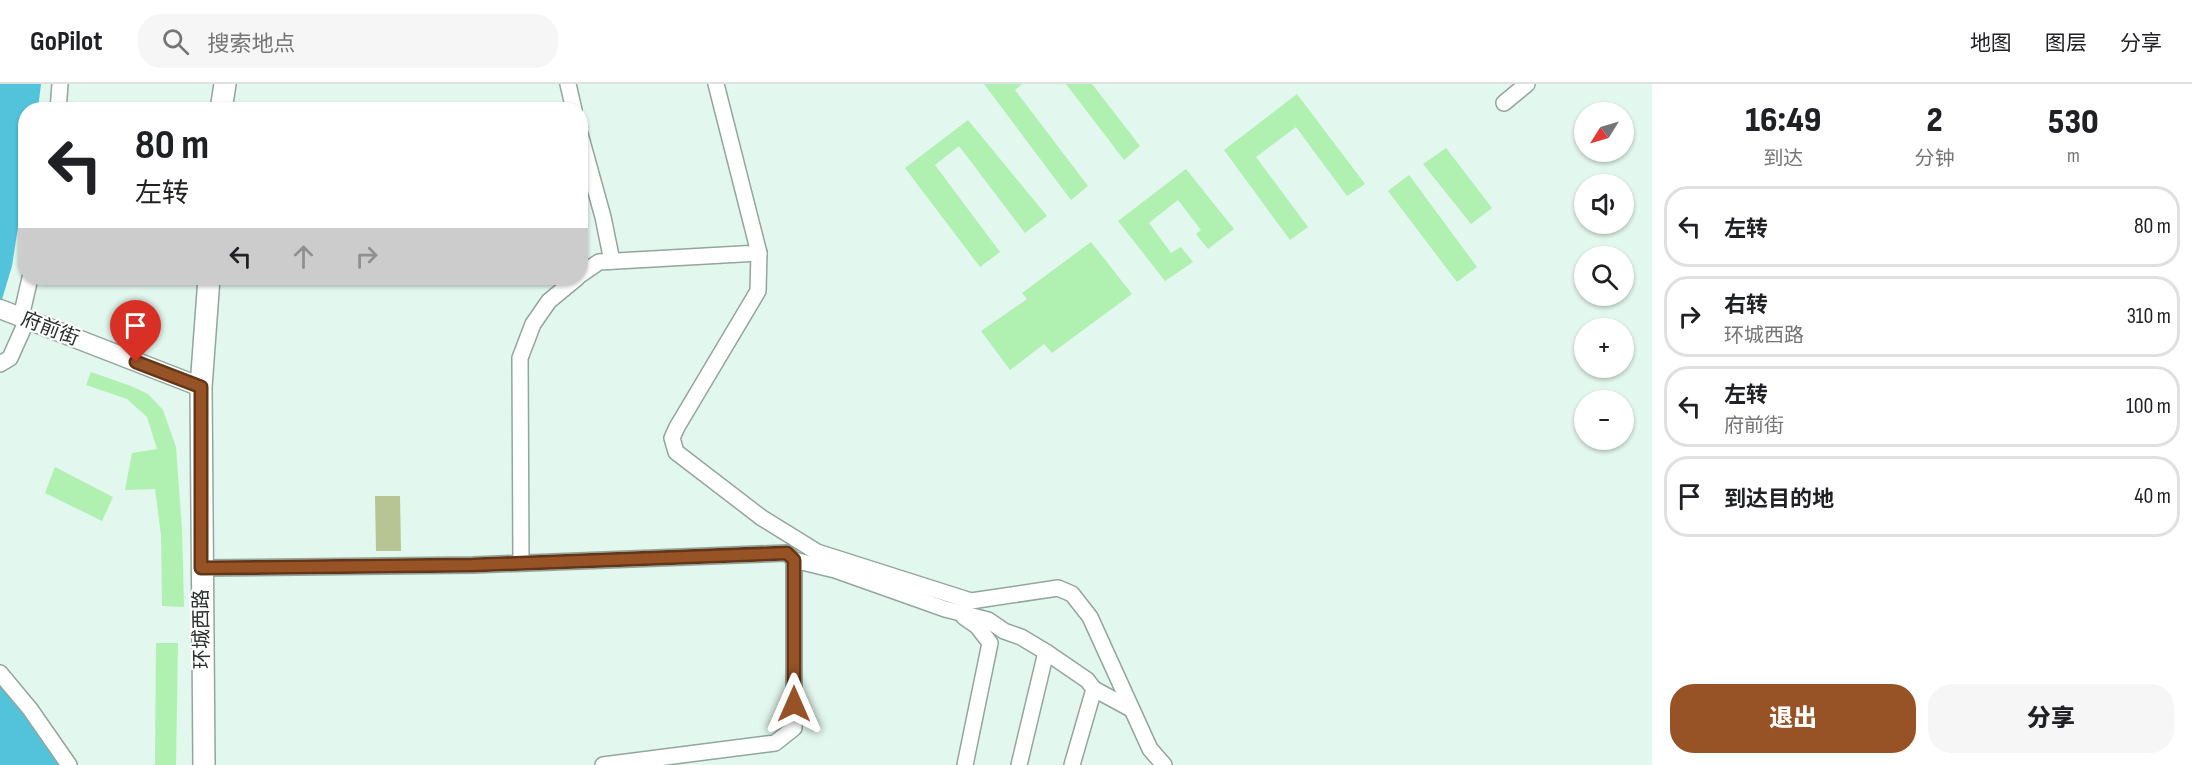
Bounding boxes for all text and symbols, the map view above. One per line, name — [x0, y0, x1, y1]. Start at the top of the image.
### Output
search box — [138, 14, 558, 68]
text: GoPilot — [30, 25, 102, 58]
icon: search — [159, 25, 192, 58]
text: 搜索地点 — [207, 31, 295, 58]
text: 地图 — [1970, 31, 2012, 56]
text: 图层 — [2045, 31, 2087, 56]
text: 分享 — [2120, 31, 2162, 56]
text: 16:49 — [1745, 99, 1821, 142]
text: 2 — [1927, 99, 1943, 142]
text: 530 — [2048, 101, 2099, 144]
north arrow — [1574, 102, 1634, 162]
map controls — [1574, 102, 1634, 450]
text: 80 m — [135, 120, 209, 171]
icon: left — [36, 126, 114, 204]
text: m — [2067, 144, 2080, 168]
text: 到达 — [1763, 147, 1803, 171]
text: 分钟 — [1915, 147, 1955, 171]
button: sound — [1574, 174, 1634, 234]
text: 左转 — [135, 178, 189, 210]
icon: left — [1673, 210, 1706, 243]
text: 80 m — [2134, 213, 2171, 240]
text: 左转 — [1724, 216, 1768, 243]
icon: left — [224, 240, 257, 273]
icon: ahead — [287, 240, 320, 273]
icon: right — [350, 240, 383, 273]
button: search — [1574, 246, 1634, 306]
text: 右转 — [1724, 292, 1768, 319]
pin — [110, 300, 161, 362]
icon: right — [1673, 300, 1706, 333]
text: 310 m — [2127, 303, 2171, 330]
street label: 府前街 — [18, 307, 82, 351]
icon: arrive — [119, 309, 152, 342]
button: + — [1574, 318, 1634, 378]
text: 环城西路 — [1724, 324, 1804, 348]
text: 左转 — [1724, 382, 1768, 409]
button: − — [1574, 390, 1634, 450]
icon: left — [1673, 390, 1706, 423]
text: 100 m — [2126, 393, 2171, 420]
text: 府前街 — [1724, 414, 1784, 438]
icon: arrive — [1673, 480, 1706, 513]
text: 40 m — [2134, 483, 2171, 510]
text: 到达目的地 — [1724, 486, 1834, 513]
street label: 环城西路 — [189, 589, 215, 669]
position arrow — [762, 672, 826, 736]
button: 退出 — [1670, 684, 1916, 753]
button: 分享 — [1928, 684, 2174, 753]

